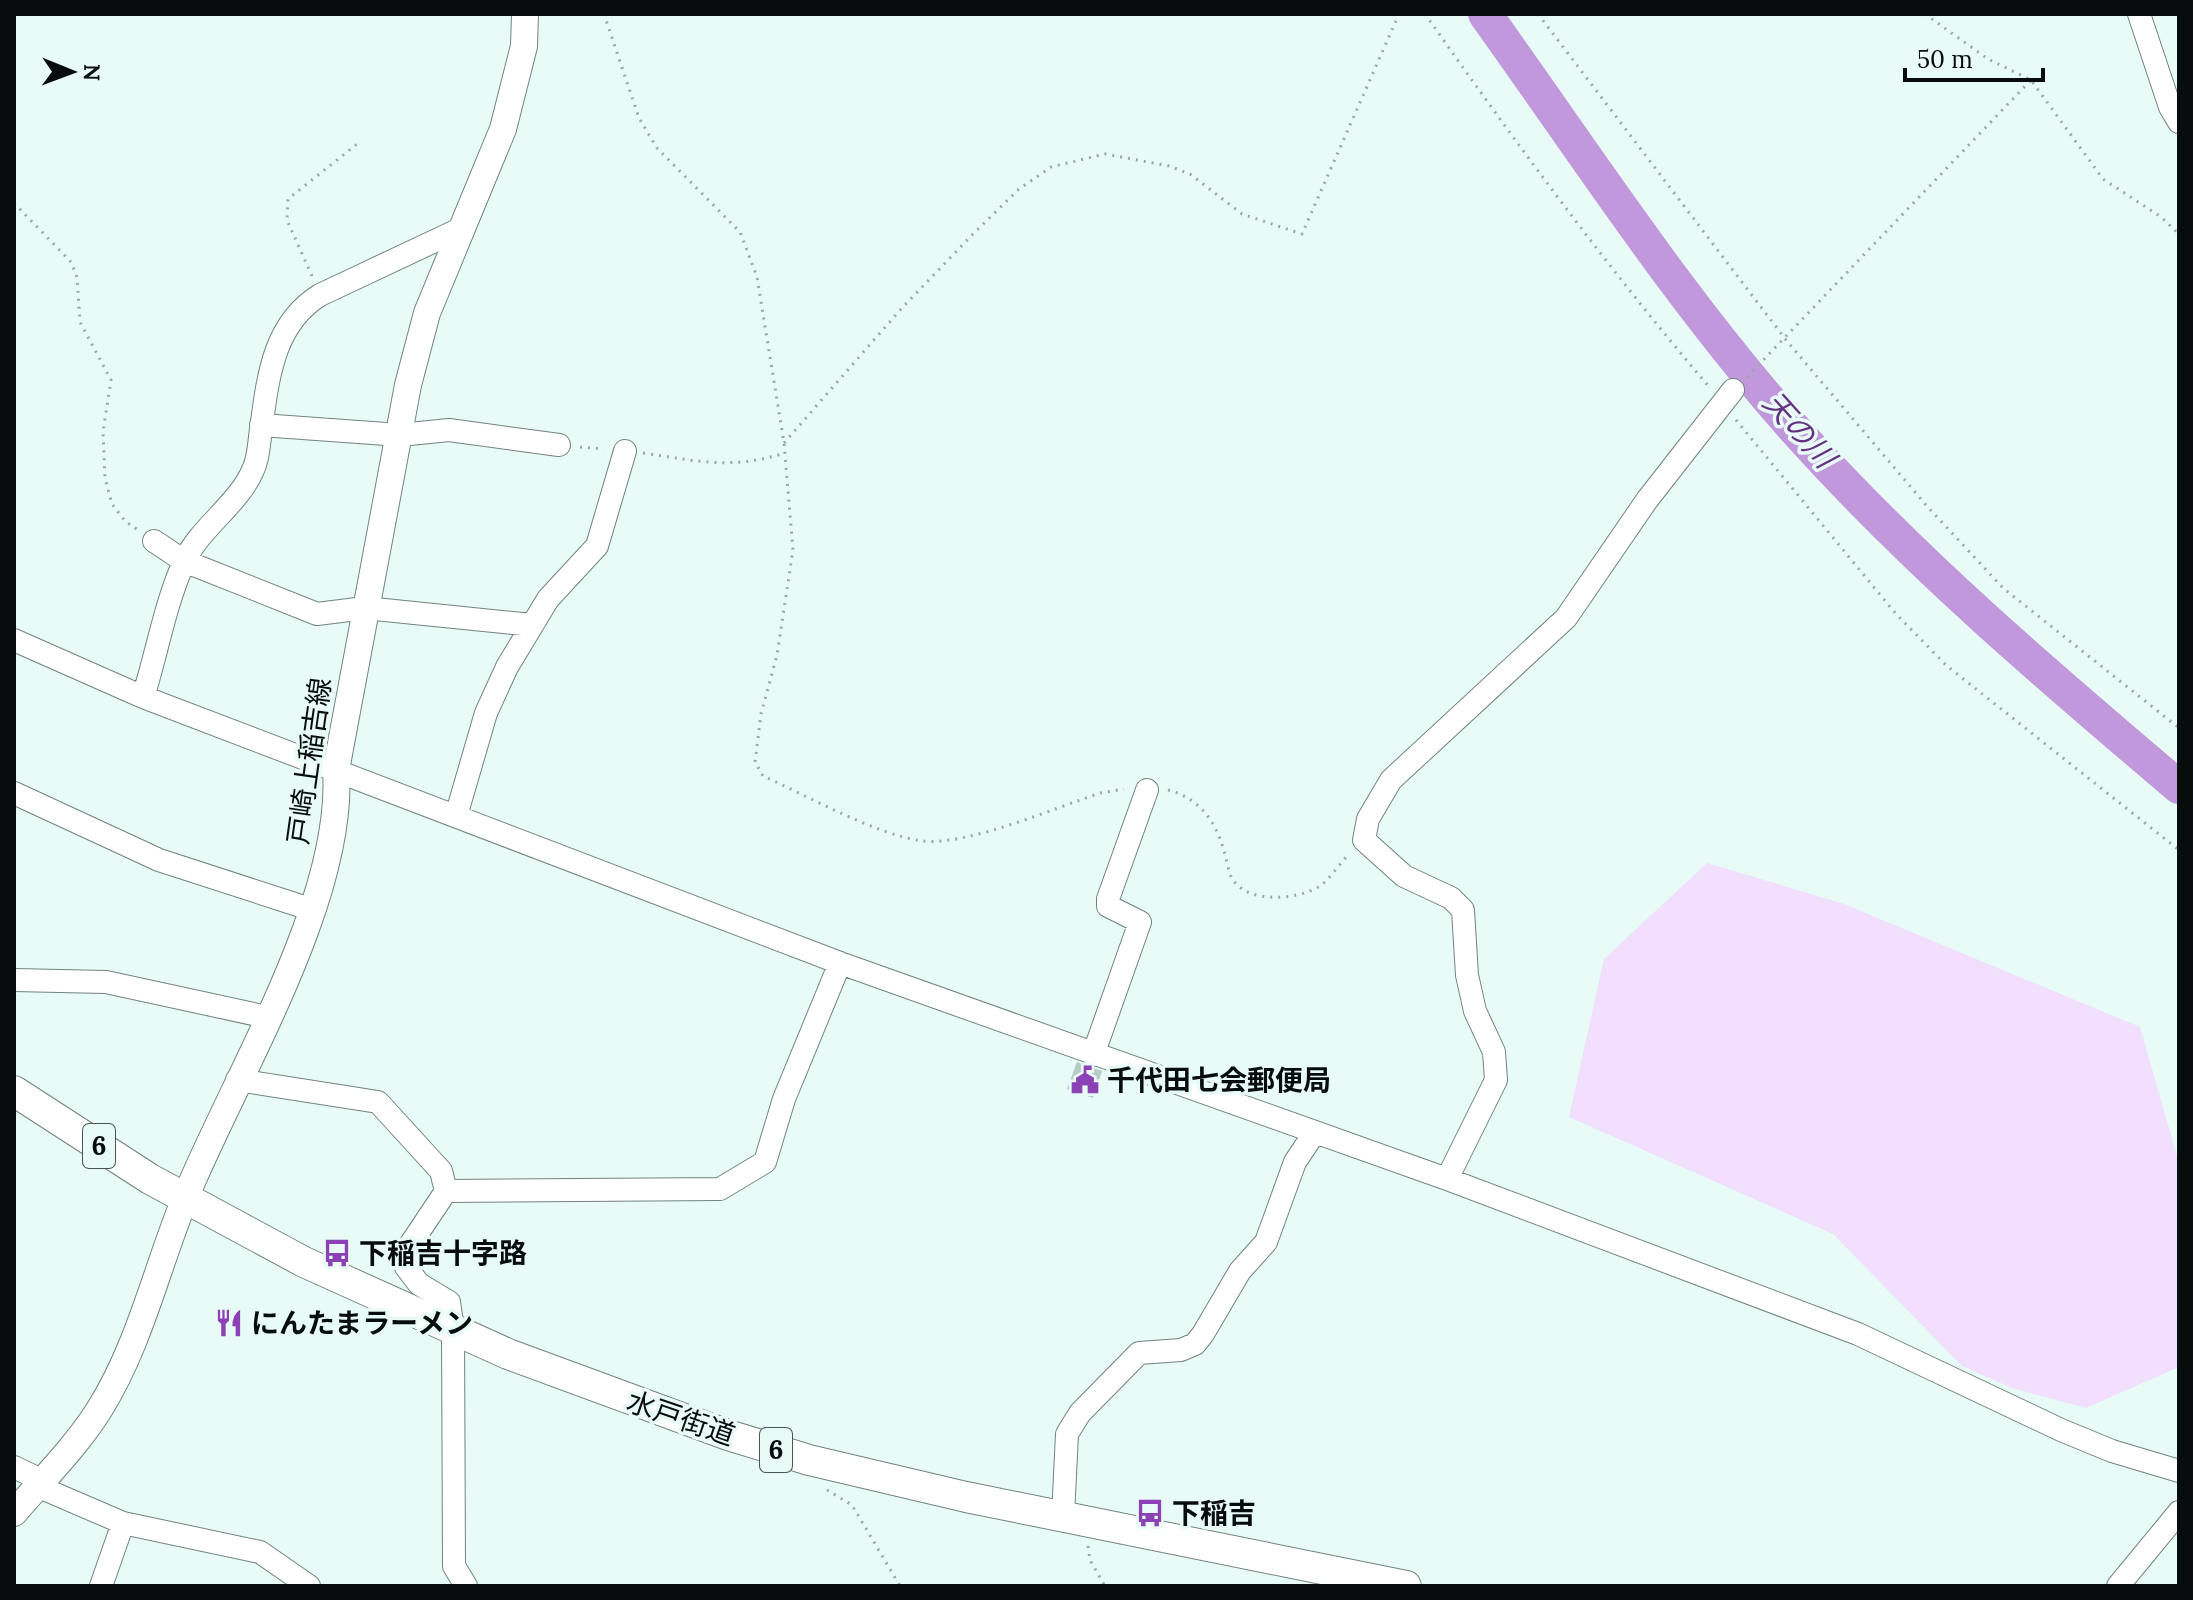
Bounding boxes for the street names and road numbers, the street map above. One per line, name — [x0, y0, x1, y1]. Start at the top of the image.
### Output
street label: 戸崎上稲吉線 — [279, 675, 339, 847]
road number: 6 — [83, 1124, 115, 1168]
street label: 水戸街道 — [622, 1383, 740, 1453]
road number: 6 — [760, 1428, 792, 1472]

